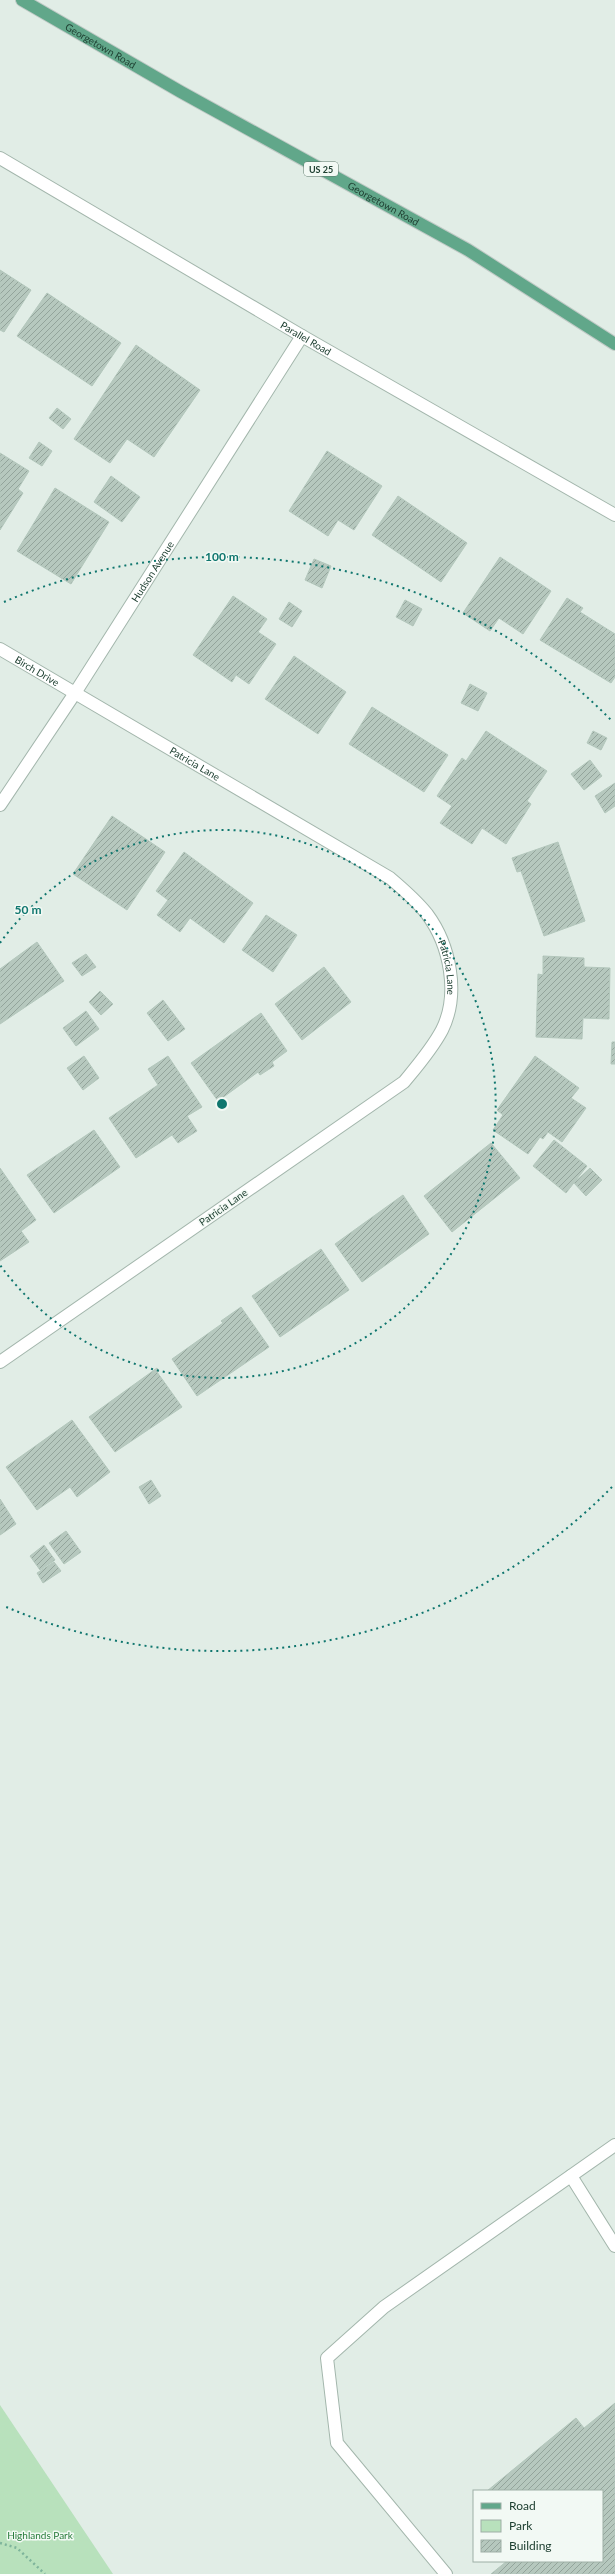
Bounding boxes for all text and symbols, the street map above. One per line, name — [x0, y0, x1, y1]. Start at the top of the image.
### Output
street label: Georgetown Road — [63, 20, 138, 71]
road number: US 25 — [304, 162, 338, 176]
street label: Georgetown Road — [346, 179, 421, 228]
street label: Parallel Road — [278, 319, 333, 357]
street label: Hudson Avenue — [129, 539, 176, 604]
text: 100 m — [205, 549, 239, 564]
street label: Birch Drive — [13, 653, 61, 688]
street label: Patricia Lane — [168, 744, 222, 783]
text: 50 m — [15, 902, 41, 917]
street label: Patricia Lane — [436, 938, 457, 995]
centre of rings — [215, 1097, 229, 1111]
street label: Patricia Lane — [197, 1186, 249, 1228]
legend — [473, 2490, 603, 2562]
text: Road — [509, 2498, 536, 2513]
text: Park — [509, 2518, 533, 2533]
park label: Highlands Park — [7, 2529, 74, 2541]
text: Building — [509, 2538, 552, 2553]

